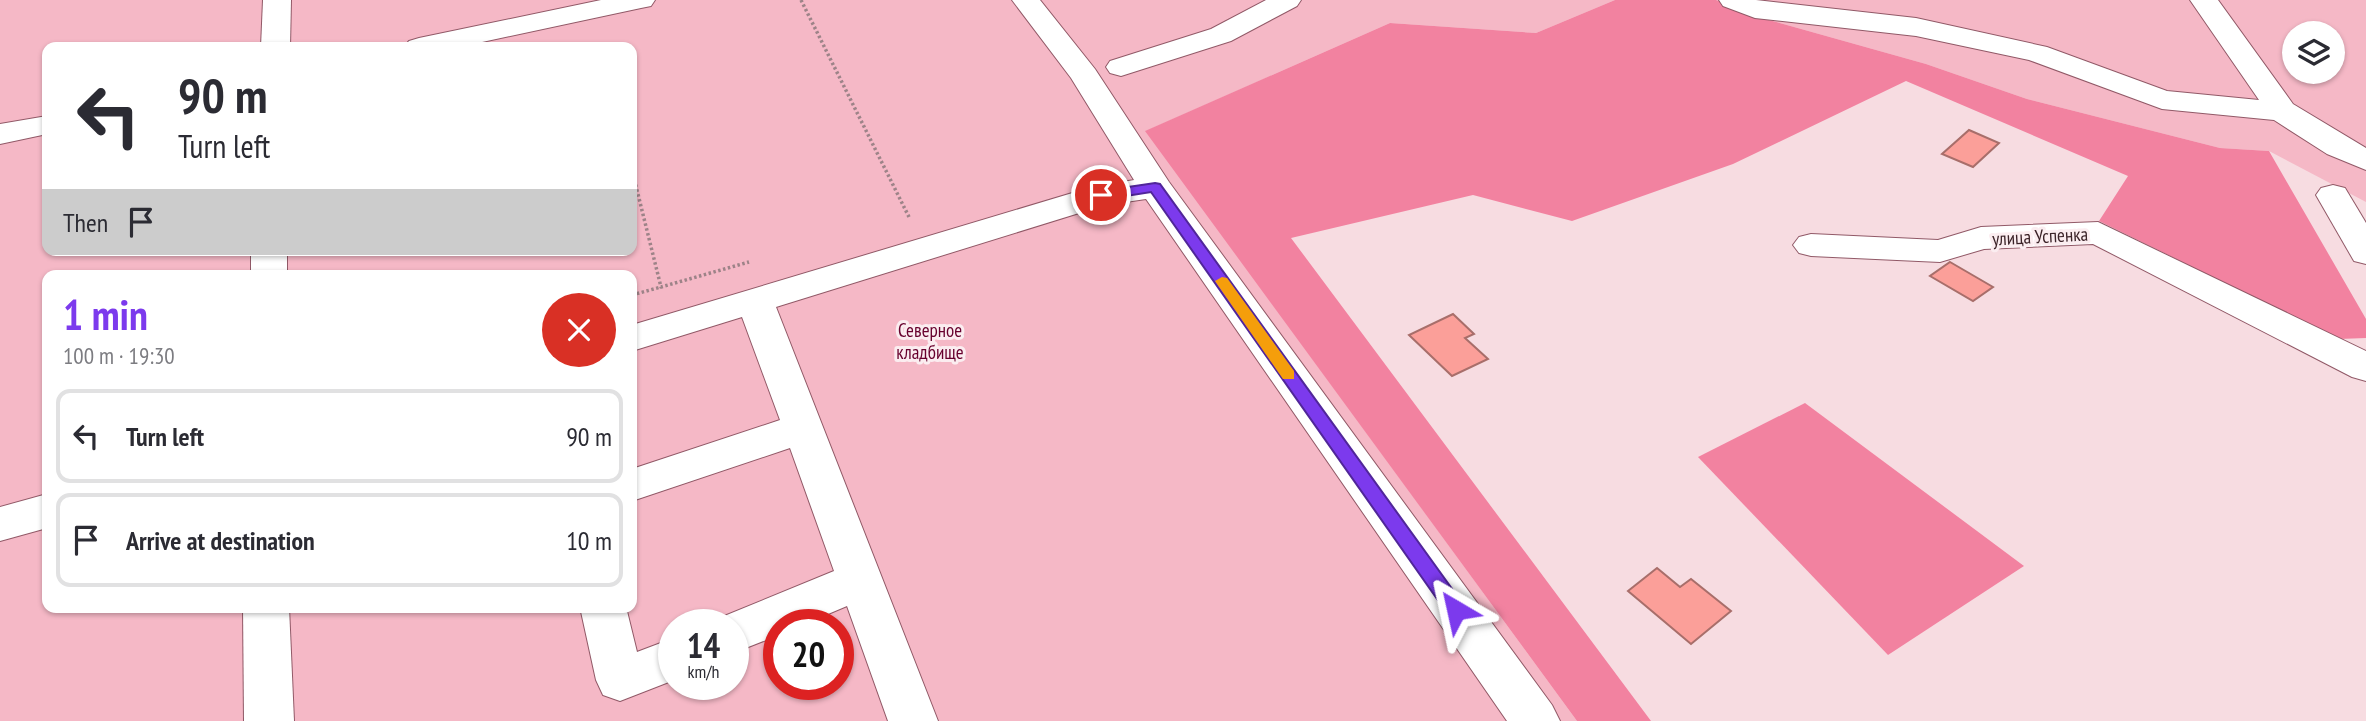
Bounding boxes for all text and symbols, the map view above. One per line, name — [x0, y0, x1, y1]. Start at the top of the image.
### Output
map controls — [2282, 21, 2345, 84]
button: layers — [2282, 21, 2345, 84]
text: 90 m — [178, 63, 267, 127]
icon: left — [63, 70, 154, 161]
text: Turn left — [178, 125, 270, 167]
pin — [1071, 165, 1131, 225]
icon: arrive — [1082, 176, 1120, 214]
icon: arrive — [122, 203, 160, 241]
text: Then — [63, 206, 108, 239]
street label: улица Успенка — [1991, 222, 2089, 250]
text: 1 min — [63, 287, 148, 342]
button: close — [542, 293, 616, 367]
park label: Северное кладбище — [896, 318, 964, 364]
text: 100 m · 19:30 — [63, 341, 175, 370]
icon: left — [67, 417, 105, 455]
text: Turn left — [126, 420, 204, 453]
text: 90 m — [566, 420, 612, 453]
icon: arrive — [67, 521, 105, 559]
text: Arrive at destination — [126, 524, 315, 557]
text: 10 m — [566, 524, 612, 557]
position arrow — [1419, 573, 1493, 647]
speed limit sign: 20 — [763, 609, 854, 700]
text: 14 — [687, 622, 720, 668]
text: km/h — [688, 660, 719, 683]

